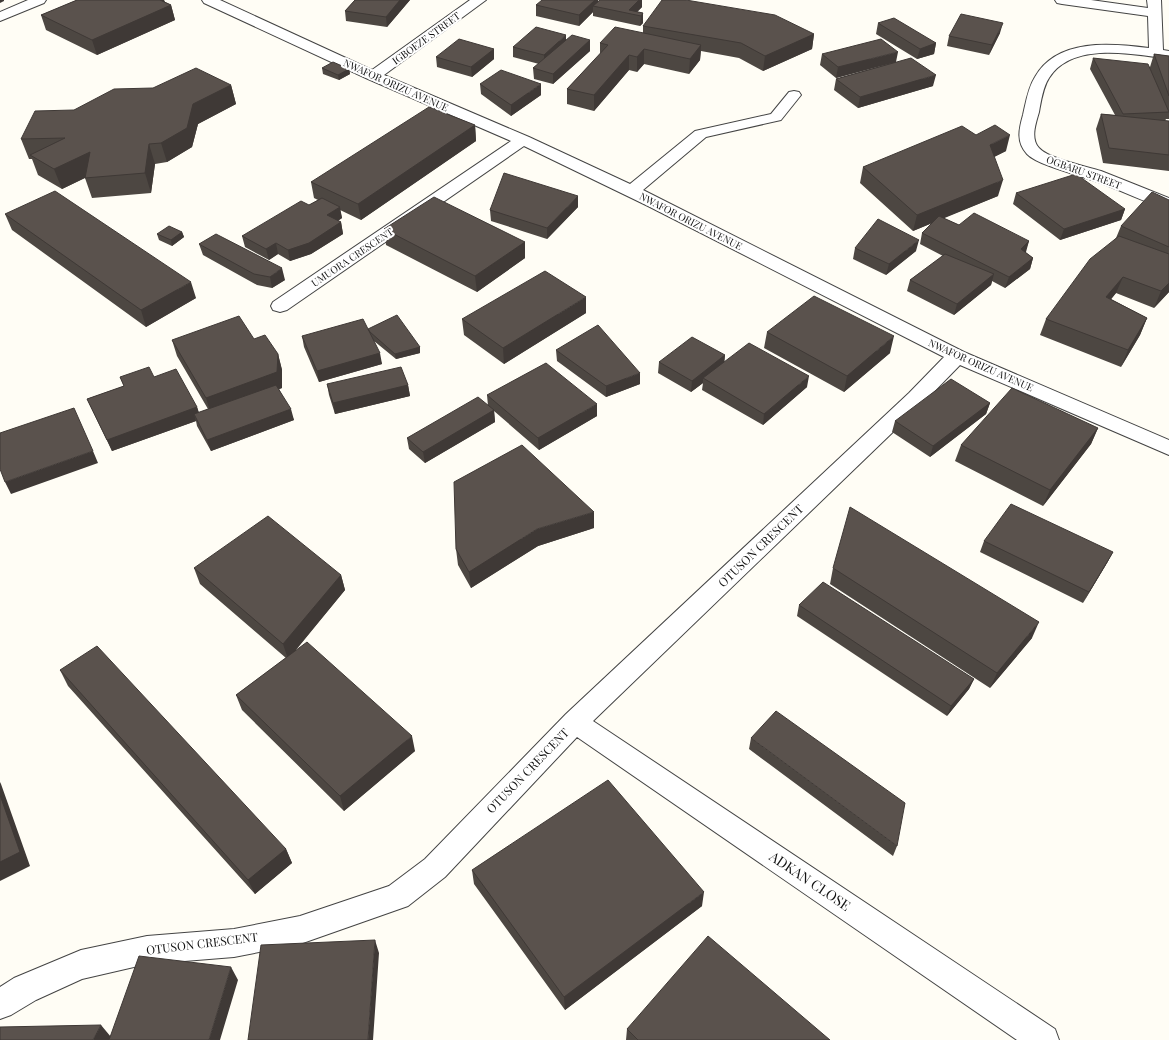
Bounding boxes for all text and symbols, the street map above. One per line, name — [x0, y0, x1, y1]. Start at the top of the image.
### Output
street label: IGBOEZE STREET — [389, 9, 463, 67]
street label: NWAFOR ORIZU AVENUE — [341, 55, 451, 115]
street label: OGBARU STREET — [1045, 152, 1123, 192]
street label: NWAFOR ORIZU AVENUE — [637, 189, 745, 253]
street label: UMUORA CRESCENT — [308, 224, 396, 290]
street label: NWAFOR ORIZU AVENUE — [926, 335, 1036, 395]
street label: OTUSON CRESCENT — [714, 500, 807, 590]
street label: OTUSON CRESCENT — [482, 724, 573, 816]
street label: ADKAN CLOSE — [765, 846, 855, 915]
street label: OTUSON CRESCENT — [145, 928, 259, 958]

